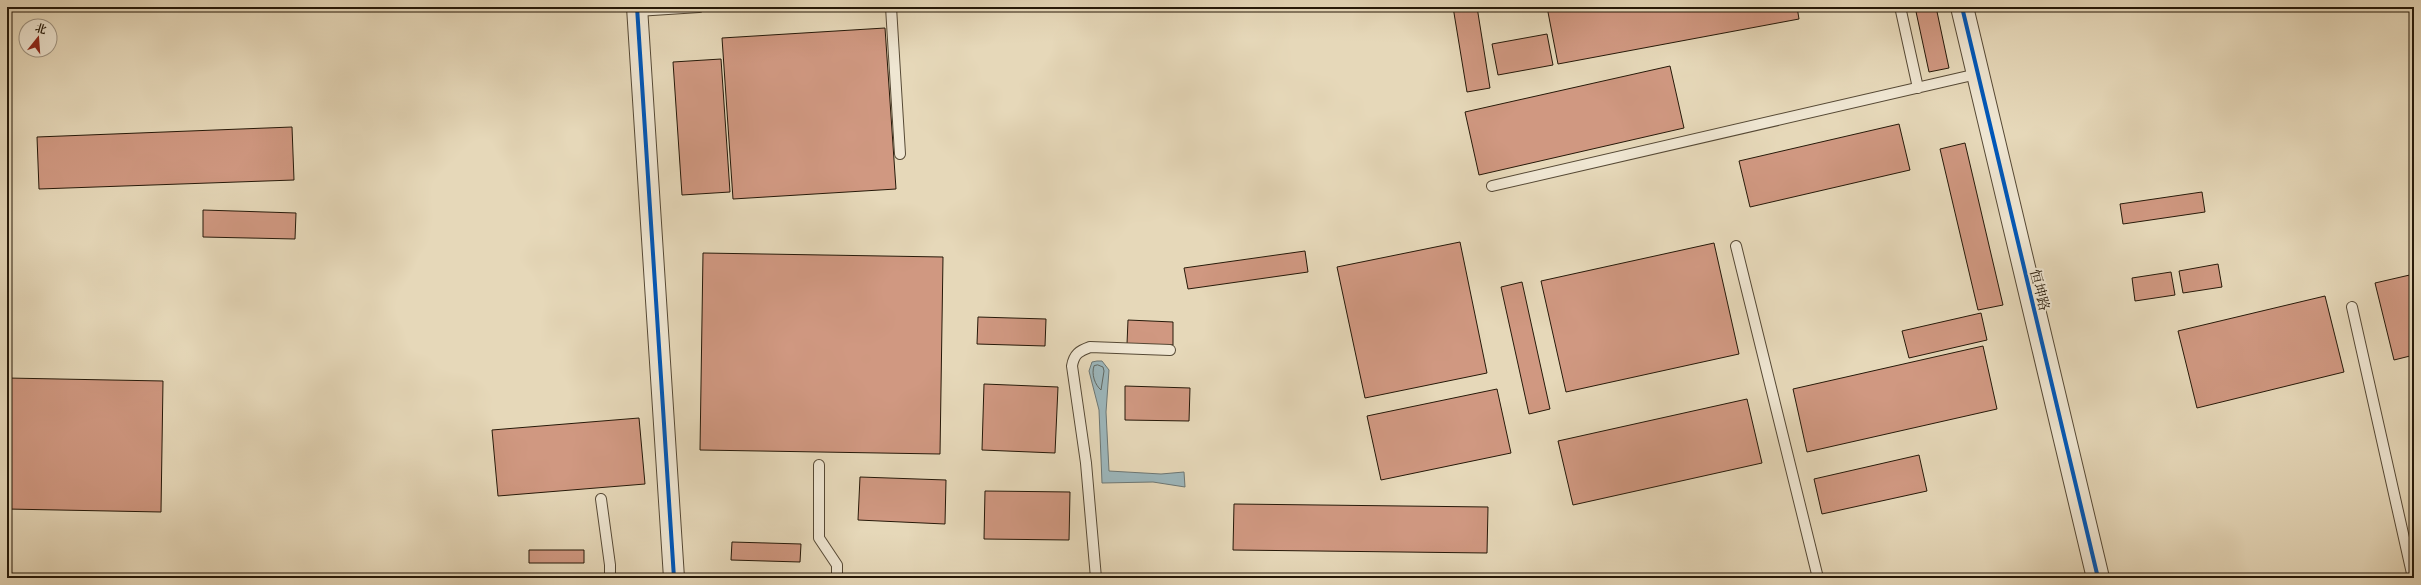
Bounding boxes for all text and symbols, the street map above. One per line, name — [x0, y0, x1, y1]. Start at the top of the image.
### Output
north arrow — [18, 18, 58, 58]
text: 北 — [33, 19, 49, 38]
street label: 恒坤路 — [2025, 267, 2055, 313]

